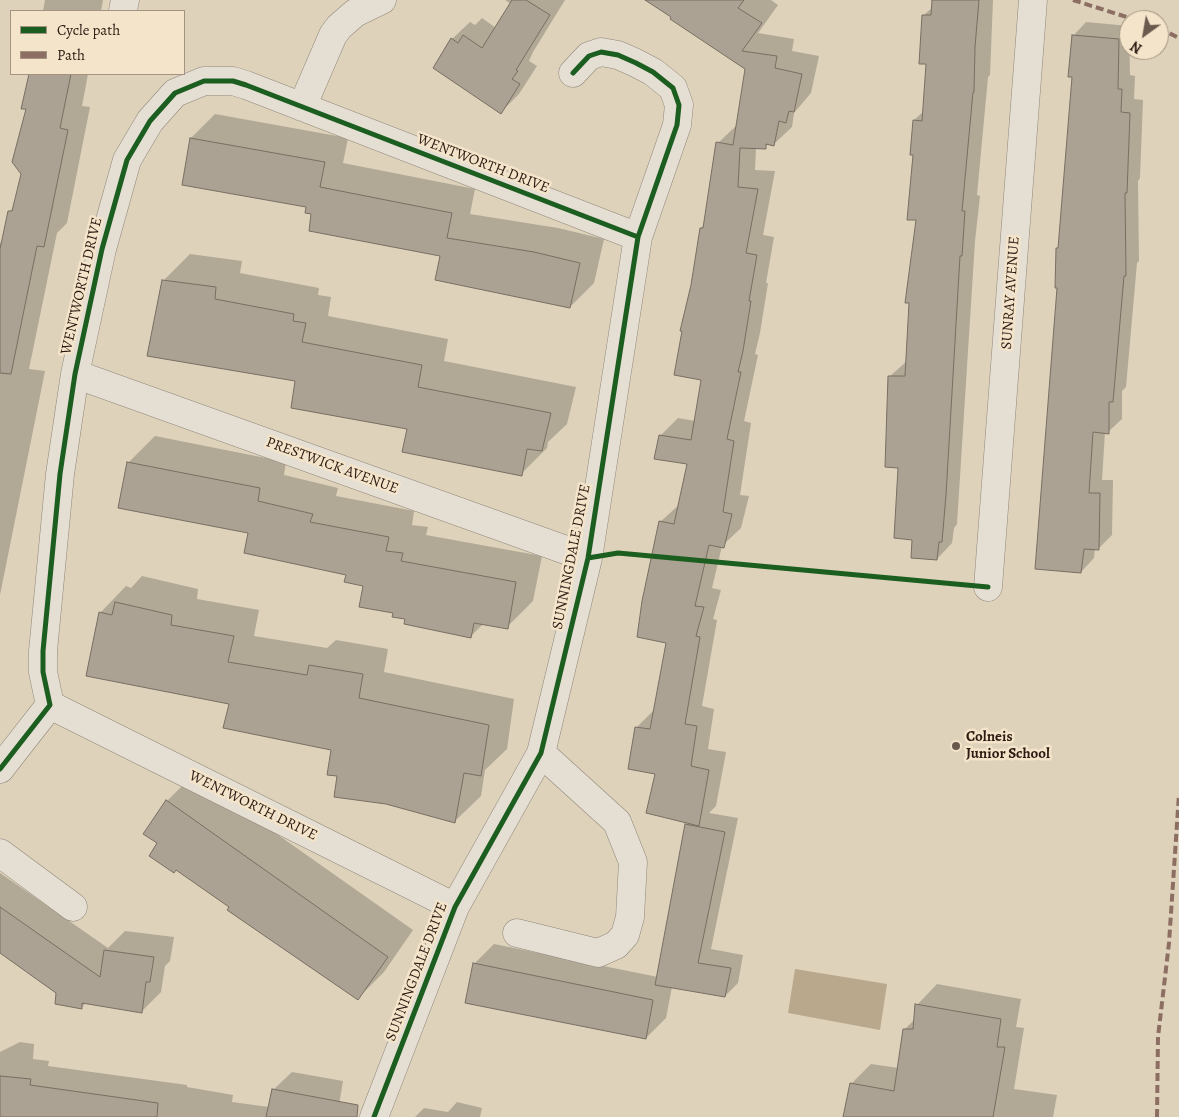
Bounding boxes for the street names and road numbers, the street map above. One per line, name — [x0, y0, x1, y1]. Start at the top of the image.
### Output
street label: WENTWORTH DRIVE — [414, 130, 552, 198]
street label: WENTWORTH DRIVE — [57, 216, 107, 356]
street label: SUNRAY AVENUE — [998, 236, 1024, 350]
street label: PRESTWICK AVENUE — [263, 434, 401, 498]
street label: SUNNINGDALE DRIVE — [549, 483, 595, 631]
street label: WENTWORTH DRIVE — [186, 767, 320, 845]
street label: SUNNINGDALE DRIVE — [382, 900, 452, 1044]

